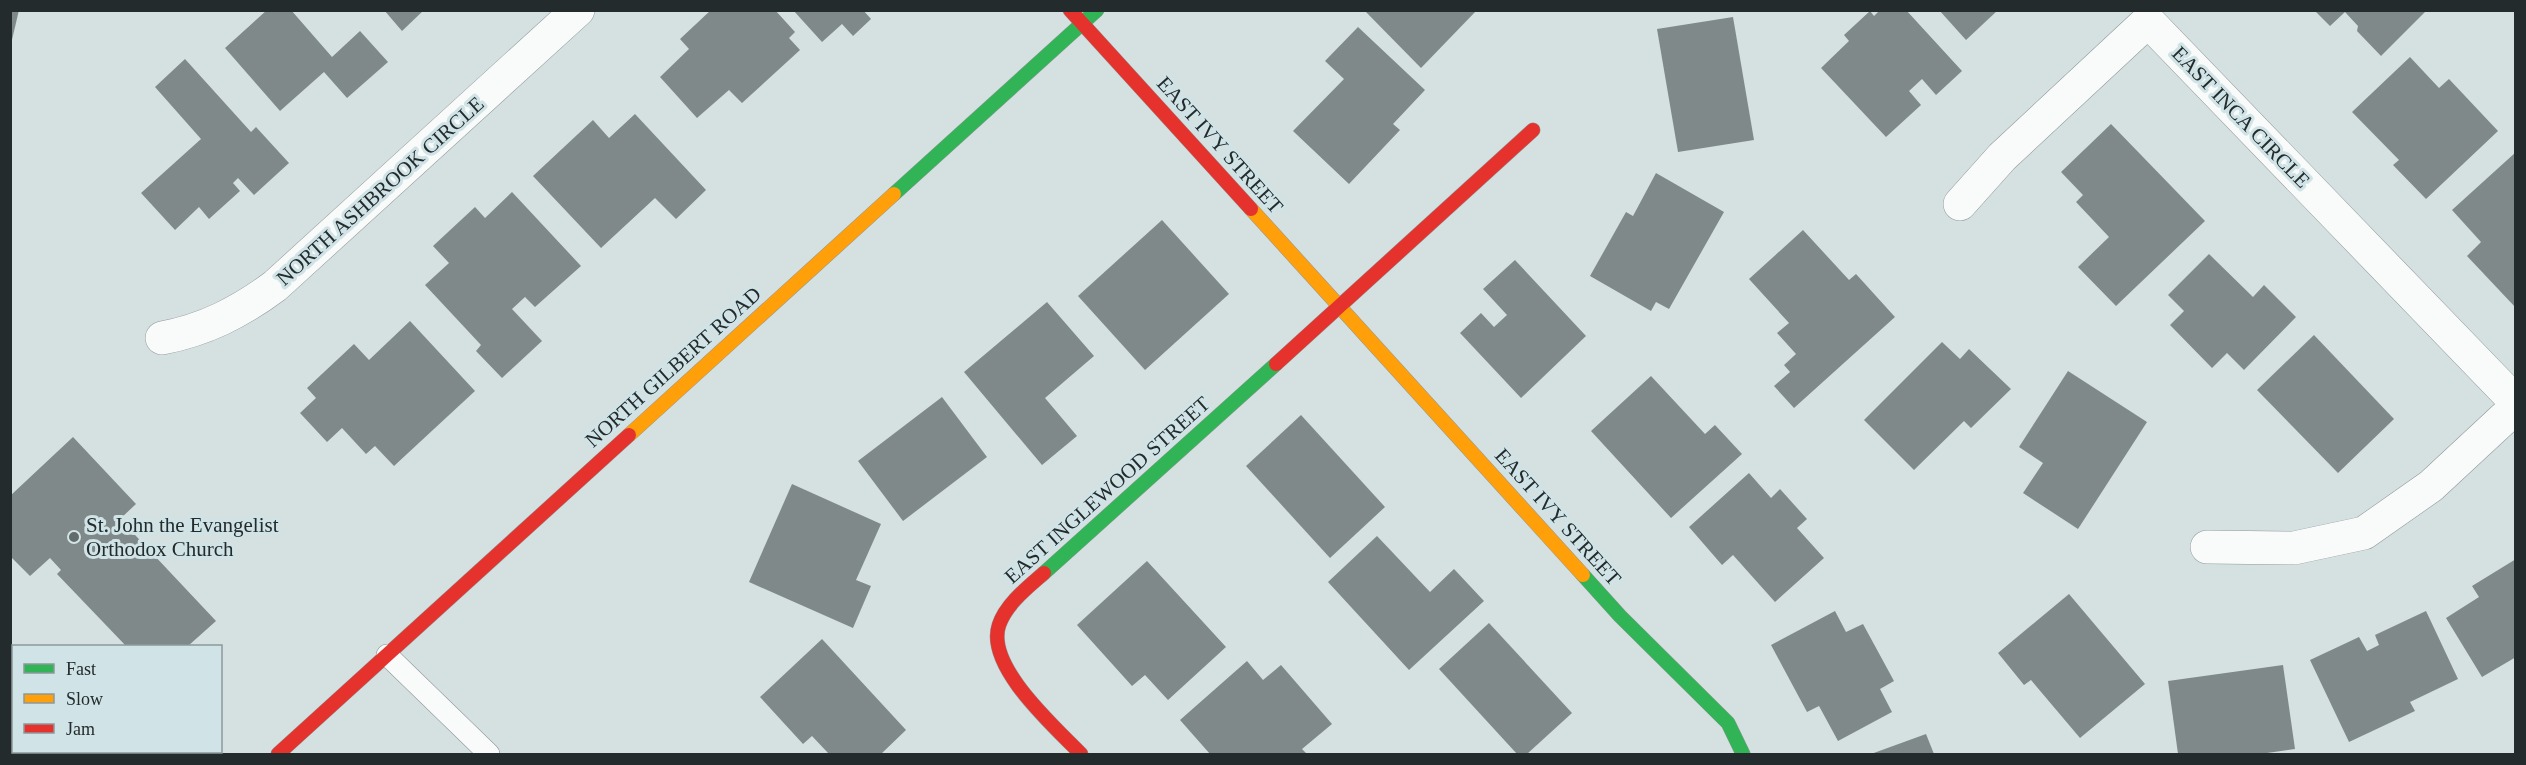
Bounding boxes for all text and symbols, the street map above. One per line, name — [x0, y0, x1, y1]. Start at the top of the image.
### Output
street label: EAST INCA CIRCLE — [2167, 41, 2315, 193]
street label: EAST IVY STREET — [1152, 72, 1288, 219]
street label: NORTH ASHBROOK CIRCLE — [271, 92, 489, 290]
street label: NORTH GILBERT ROAD — [580, 282, 766, 452]
street label: EAST INGLEWOOD STREET — [999, 391, 1215, 589]
street label: EAST IVY STREET — [1490, 444, 1626, 591]
place label: St. John the Evangelist Orthodox Church — [86, 513, 279, 561]
marker: St. John the Evangelist Orthodox Church — [67, 530, 81, 544]
legend — [12, 645, 222, 753]
text: Fast — [66, 659, 96, 679]
text: Slow — [66, 689, 103, 709]
text: Jam — [66, 719, 95, 739]

